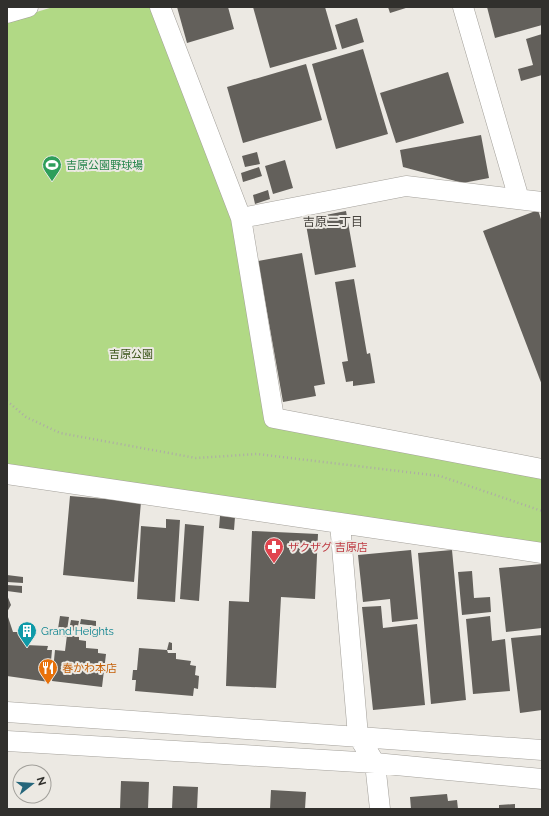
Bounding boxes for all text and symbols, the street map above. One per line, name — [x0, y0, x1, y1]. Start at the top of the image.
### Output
sports icon: 吉原公園野球場 — [41, 154, 63, 182]
place label: 吉原公園野球場 — [66, 159, 143, 172]
district label: 吉原二丁目 — [303, 215, 363, 229]
park label: 吉原公園 — [109, 348, 153, 361]
pharmacy icon: ザクザグ 吉原店 — [263, 536, 285, 564]
place label: ザクザグ 吉原店 — [288, 541, 368, 554]
building icon: Grand Heights — [16, 620, 38, 648]
place label: Grand Heights — [41, 625, 114, 638]
restaurant icon: 春かわ本店 — [37, 657, 59, 685]
place label: 春かわ本店 — [62, 662, 117, 675]
north arrow — [12, 764, 52, 804]
text: N — [34, 775, 49, 787]

